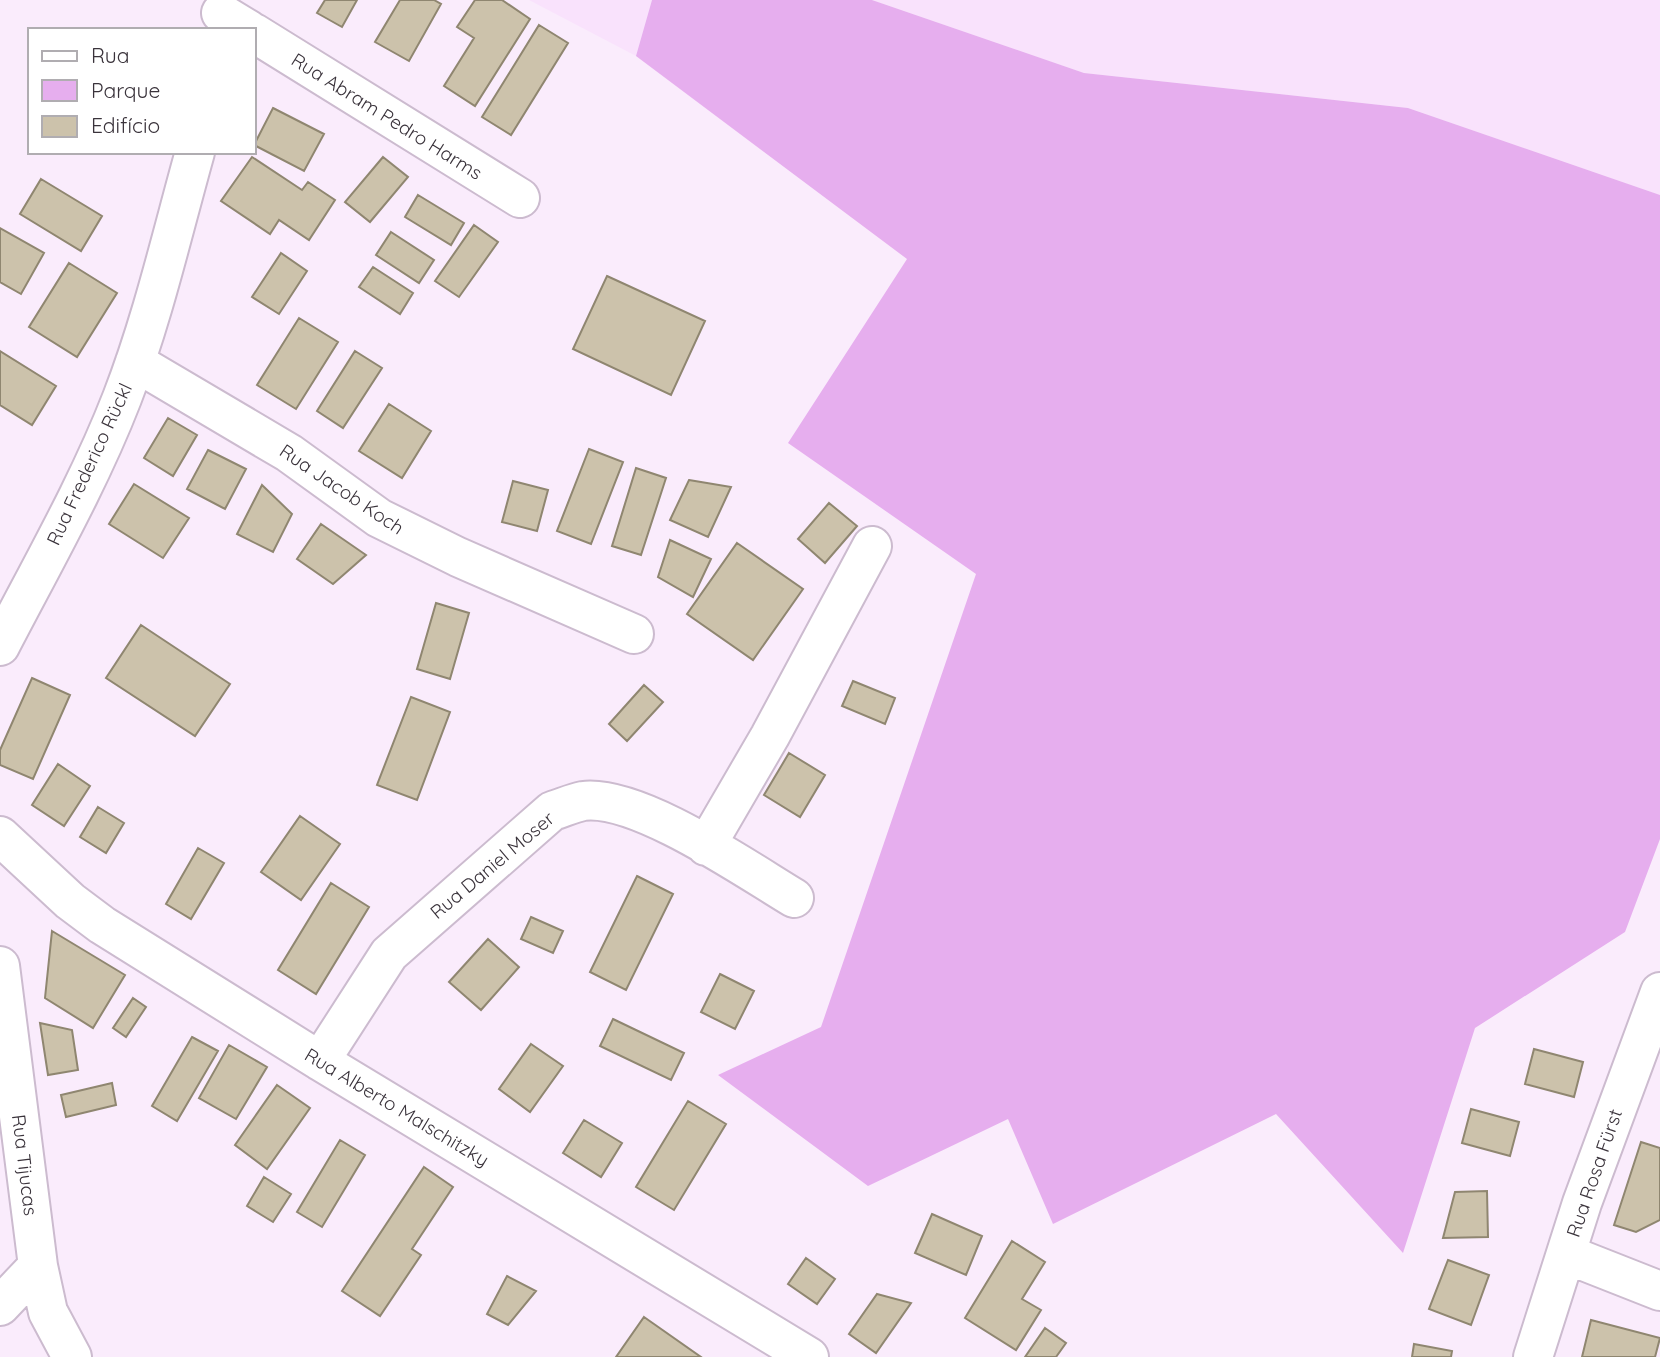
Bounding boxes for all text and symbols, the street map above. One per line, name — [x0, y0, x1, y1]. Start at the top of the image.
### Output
legend — [28, 28, 256, 154]
text: Rua — [91, 42, 130, 68]
street label: Rua Abram Pedro Harms — [287, 47, 487, 185]
text: Parque — [91, 77, 160, 103]
text: Edifício — [91, 112, 160, 138]
street label: Rua Frederico Rückl — [41, 379, 137, 549]
street label: Rua Jacob Koch — [275, 439, 409, 539]
street label: Rua Daniel Moser — [425, 806, 559, 924]
street label: Rua Alberto Malschitzky — [300, 1042, 494, 1172]
street label: Rua Rosa Fürst — [1561, 1106, 1627, 1240]
street label: Rua Tijucas — [7, 1113, 43, 1217]

